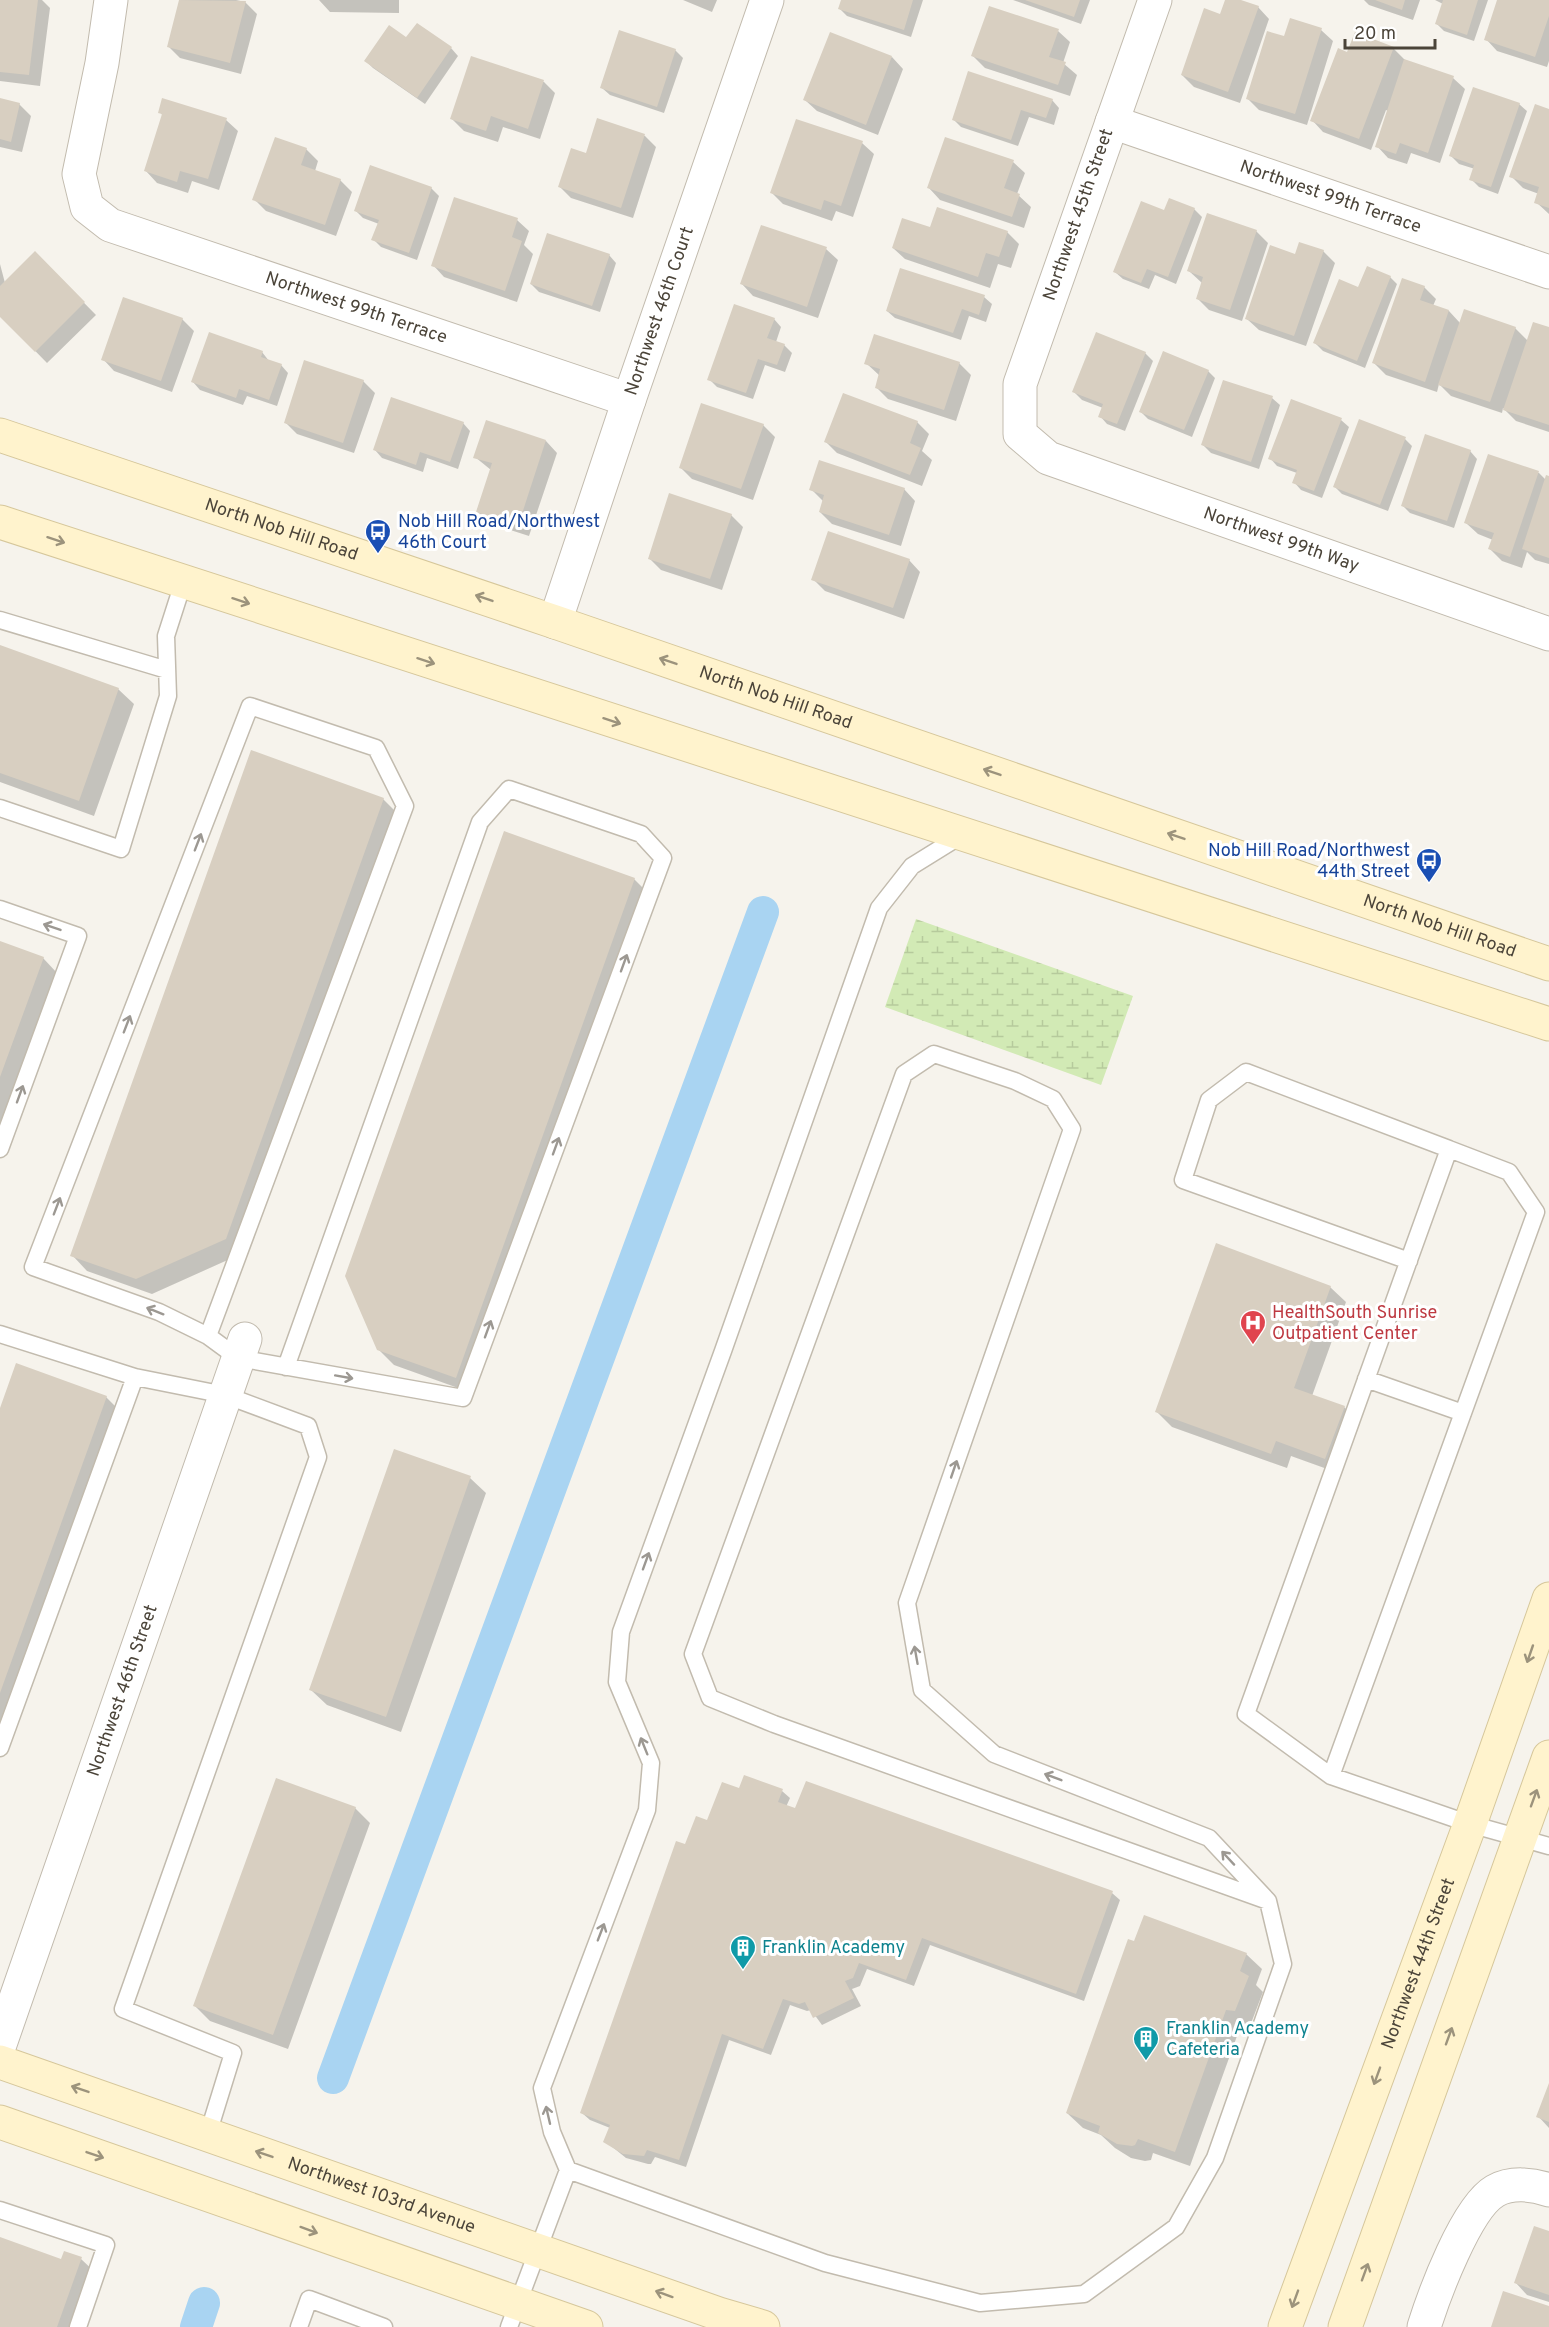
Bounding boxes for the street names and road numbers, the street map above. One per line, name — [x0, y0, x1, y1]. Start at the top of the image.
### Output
street label: Northwest 45th Street — [1039, 126, 1119, 304]
street label: Northwest 99th Terrace — [1237, 155, 1424, 239]
street label: Northwest 46th Court — [620, 224, 699, 399]
street label: Northwest 99th Terrace — [262, 267, 450, 349]
street label: North Nob Hill Road — [202, 493, 361, 566]
street label: Northwest 99th Way — [1200, 502, 1362, 578]
street label: North Nob Hill Road — [696, 661, 855, 735]
street label: North Nob Hill Road — [1360, 889, 1519, 963]
street label: Northwest 46th Street — [82, 1602, 163, 1780]
street label: Northwest 44th Street — [1377, 1875, 1461, 2053]
street label: Northwest 103rd Avenue — [284, 2152, 478, 2239]

